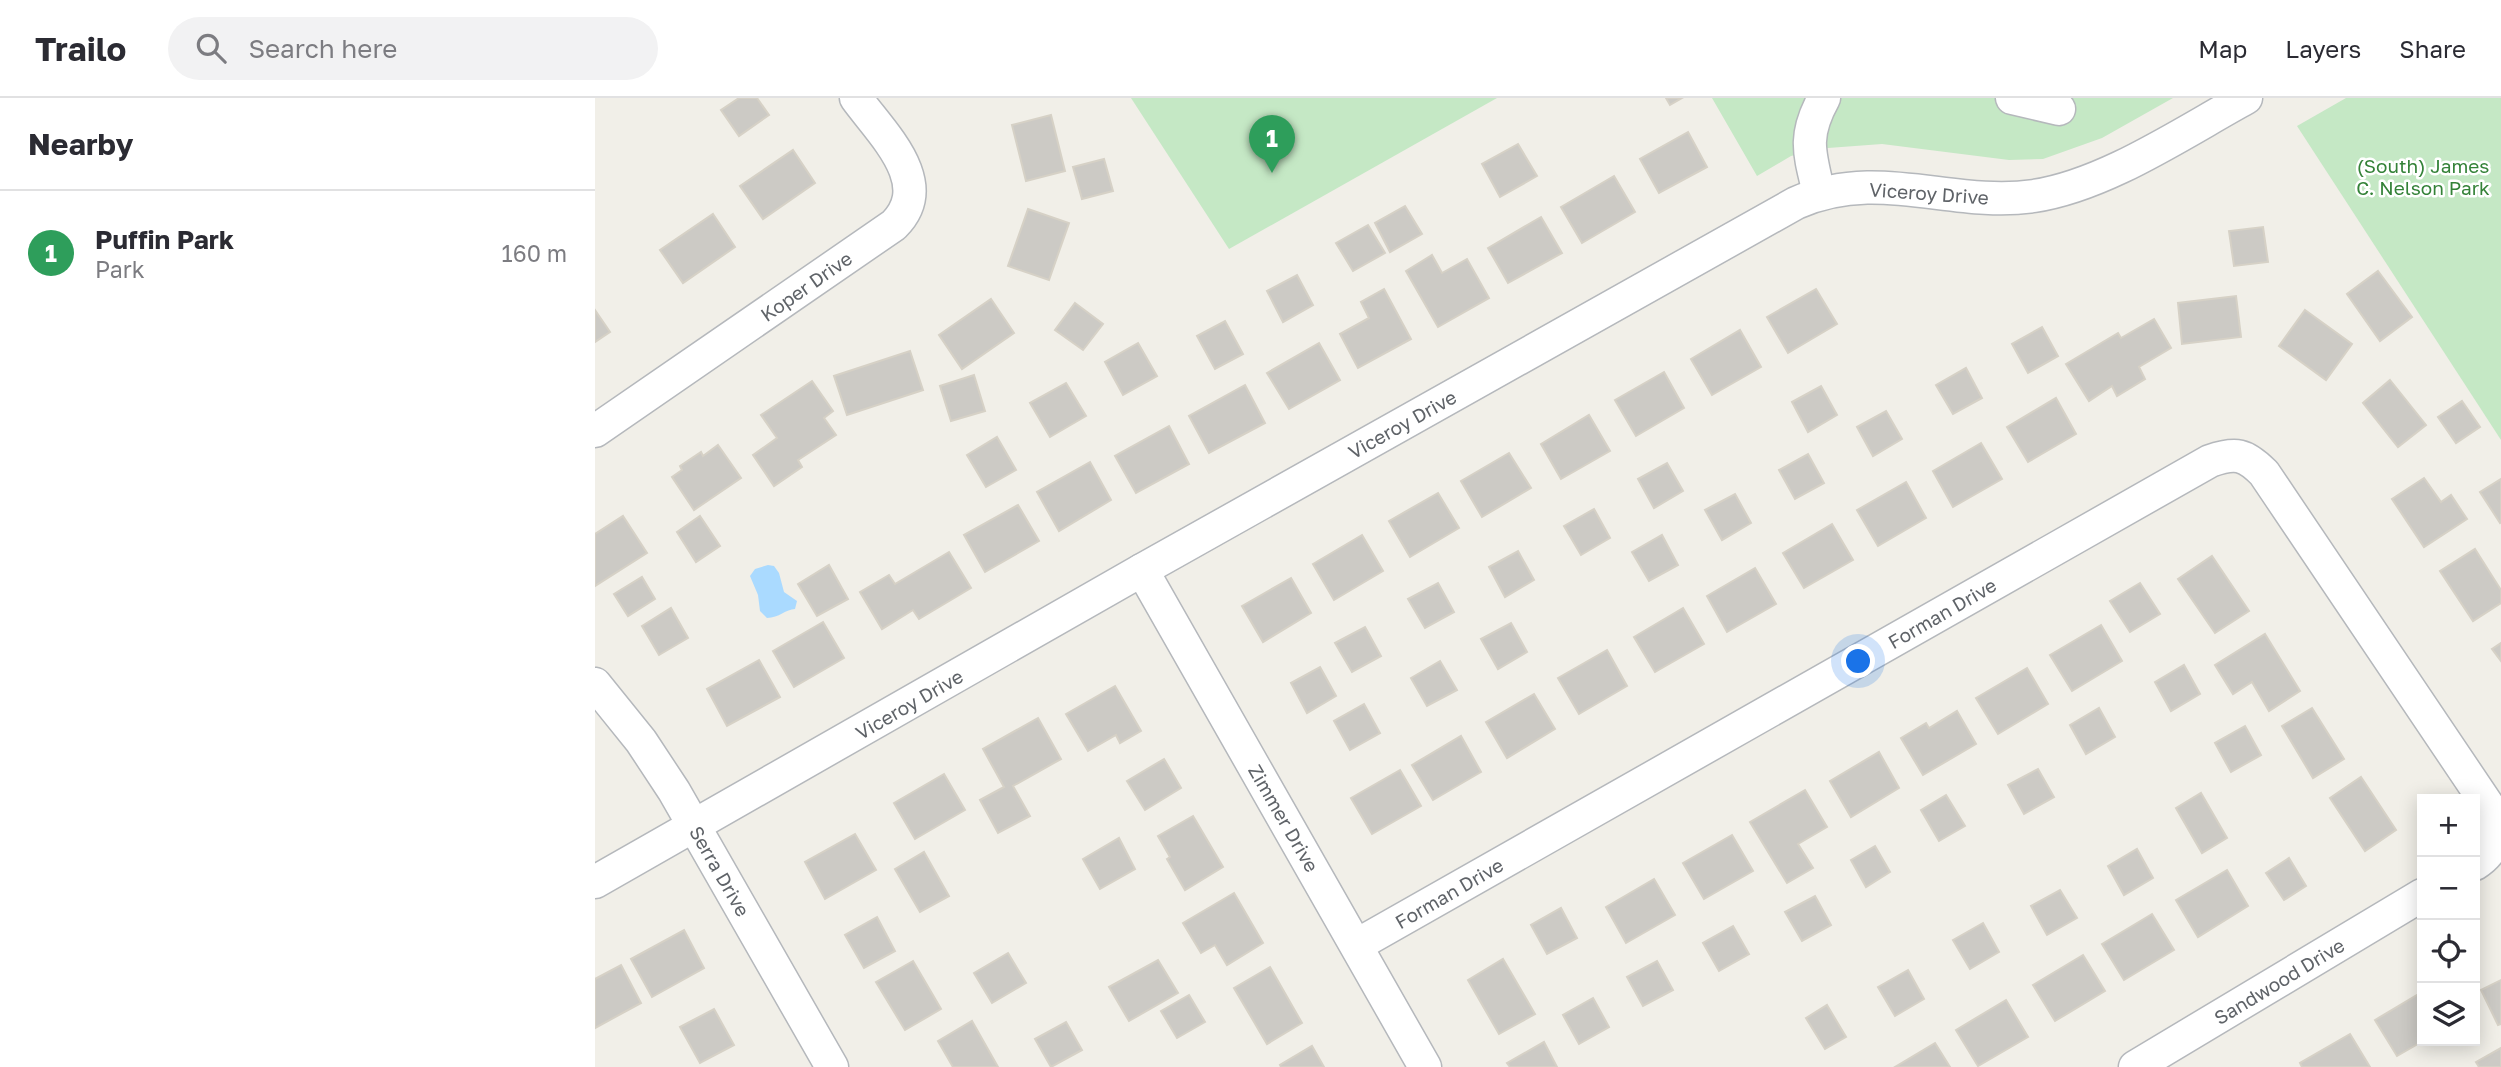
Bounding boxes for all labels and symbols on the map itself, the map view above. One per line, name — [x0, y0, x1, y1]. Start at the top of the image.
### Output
pin: 1 — [1249, 115, 1295, 173]
park label: (South) James C. Nelson Park — [2356, 154, 2490, 199]
street label: Viceroy Drive — [1868, 177, 1990, 209]
street label: Koper Drive — [756, 246, 856, 326]
street label: Viceroy Drive — [1344, 385, 1460, 463]
street label: Forman Drive — [1884, 573, 2000, 653]
your location — [1841, 644, 1875, 678]
street label: Viceroy Drive — [851, 664, 967, 744]
street label: Zimmer Drive — [1244, 760, 1324, 876]
street label: Serra Drive — [685, 822, 755, 920]
street label: Forman Drive — [1391, 853, 1507, 933]
street label: Sandwood Drive — [2210, 933, 2348, 1029]

